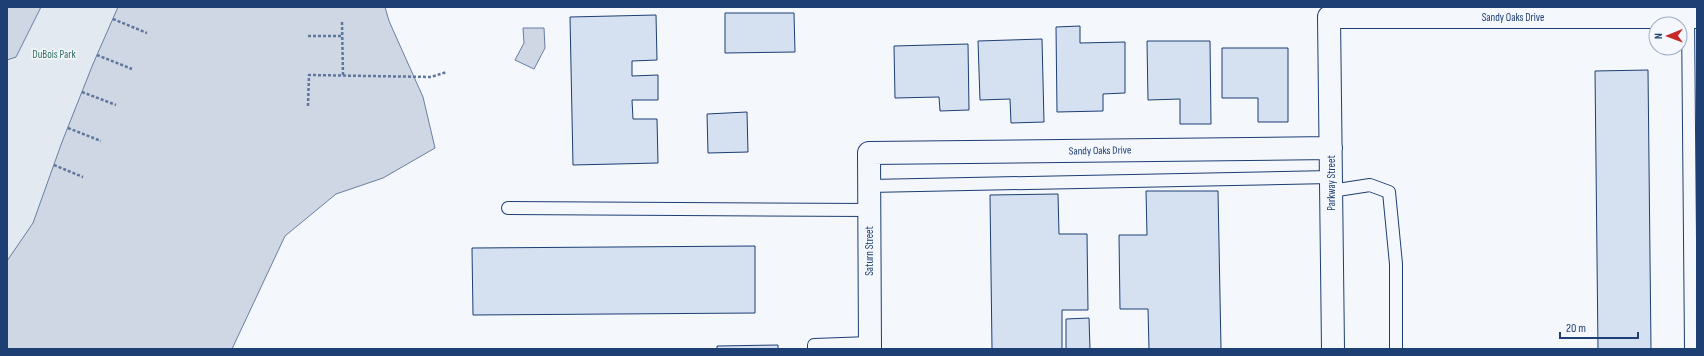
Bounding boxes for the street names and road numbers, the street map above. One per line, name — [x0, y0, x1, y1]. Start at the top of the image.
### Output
street label: Sandy Oaks Drive — [1482, 11, 1544, 24]
street label: Sandy Oaks Drive — [1069, 143, 1131, 158]
street label: Parkway Street — [1325, 155, 1338, 211]
street label: Saturn Street — [863, 226, 876, 276]

